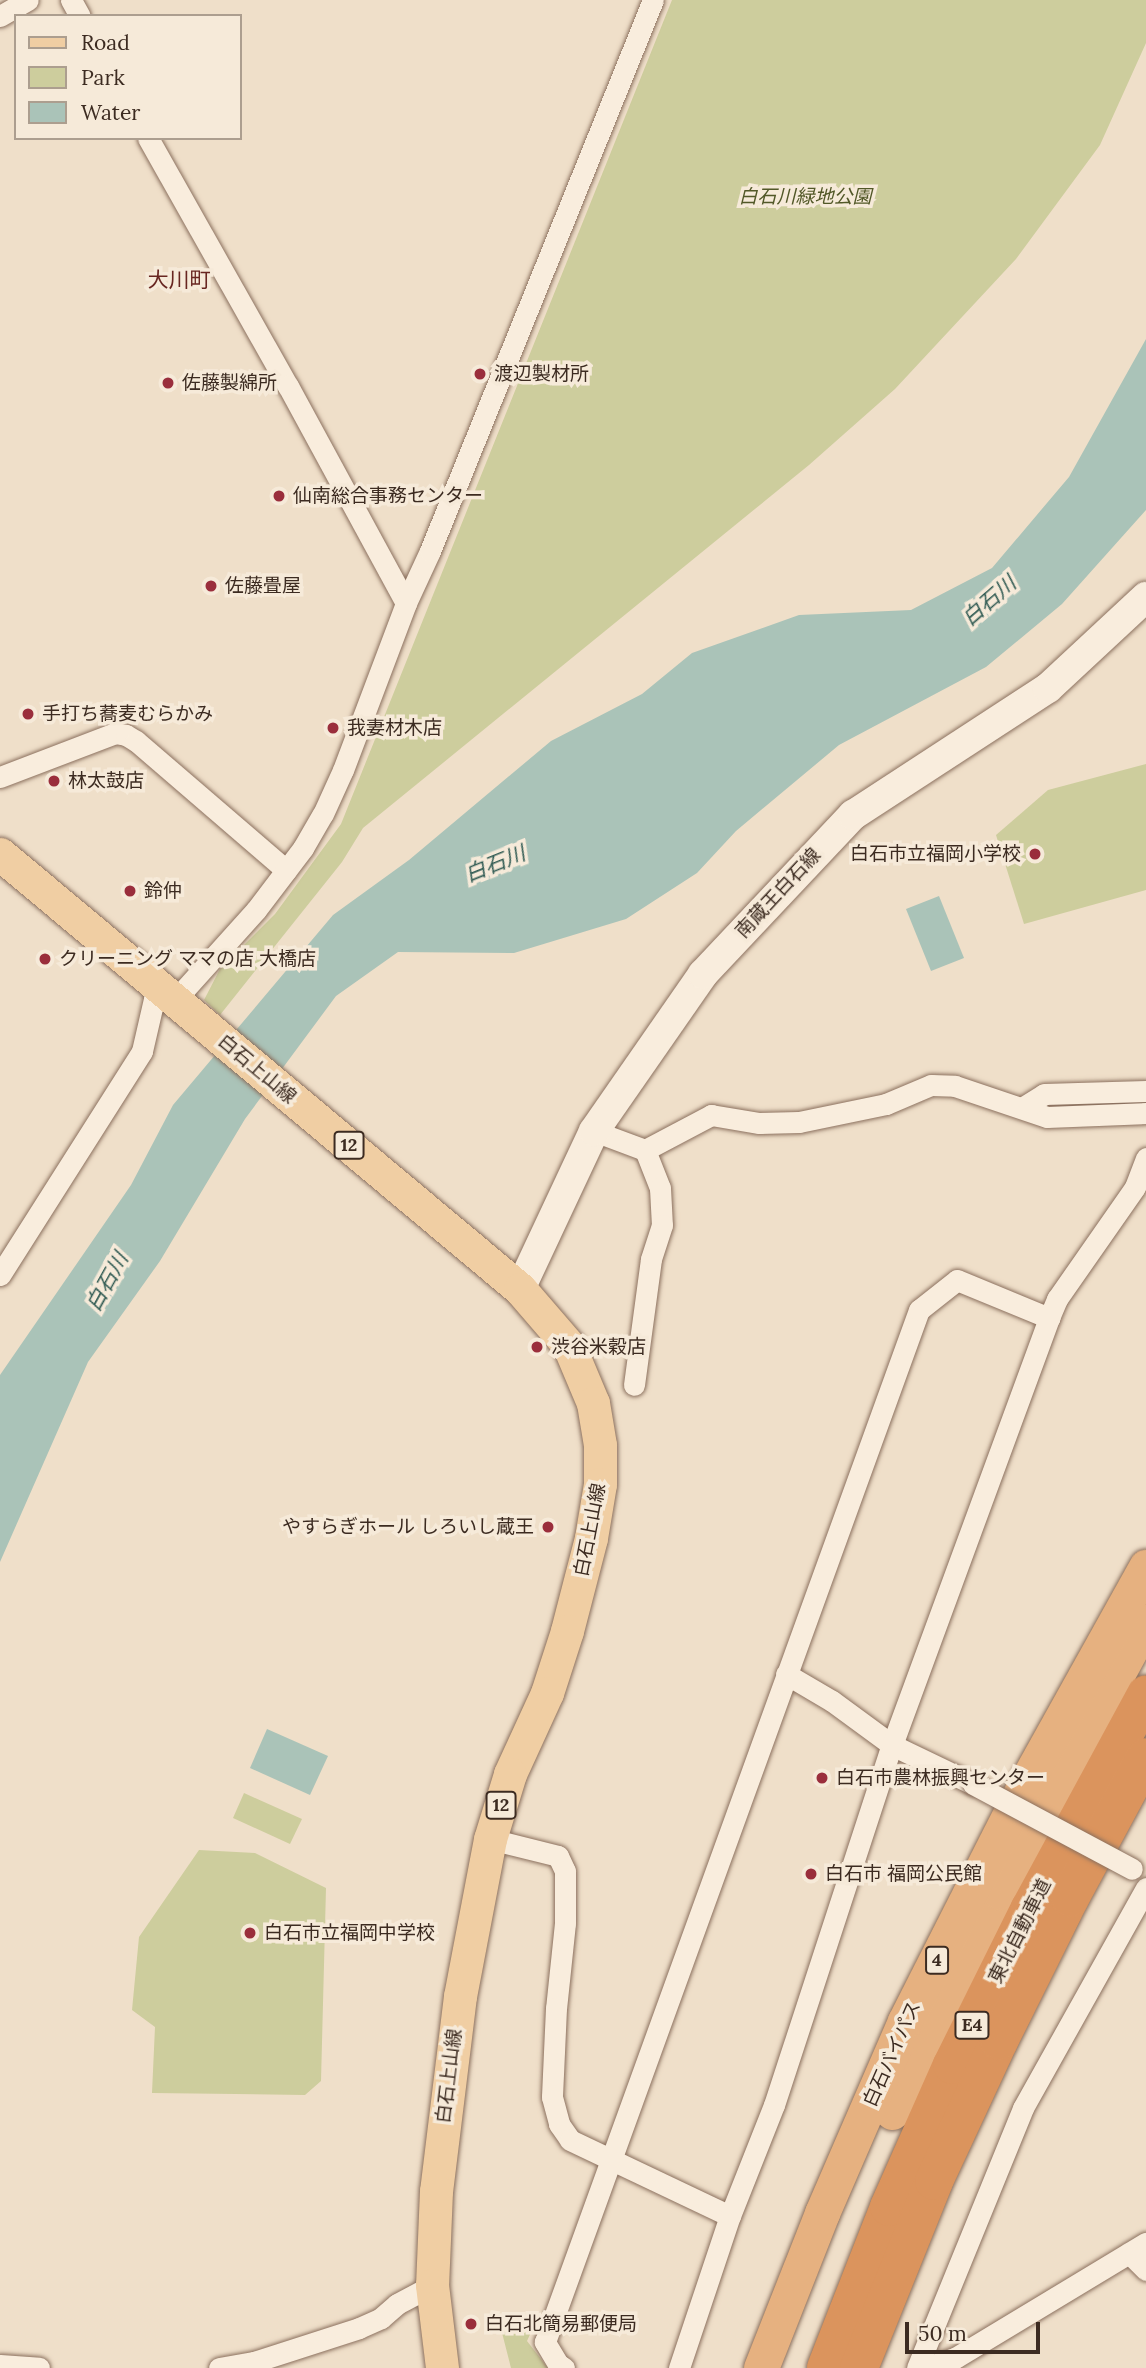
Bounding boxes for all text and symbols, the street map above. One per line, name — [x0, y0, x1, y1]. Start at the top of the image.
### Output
legend — [14, 14, 242, 140]
text: Road — [81, 29, 130, 56]
text: Park — [81, 64, 125, 91]
text: Water — [81, 99, 140, 126]
park label: 白石川緑地公園 — [739, 186, 871, 208]
district label: 大川町 — [148, 267, 210, 293]
place label: 渡辺製材所 — [494, 363, 589, 385]
marker: 渡辺製材所 — [472, 366, 488, 382]
place label: 佐藤製綿所 — [182, 372, 277, 394]
marker: 佐藤製綿所 — [160, 375, 176, 391]
place label: 仙南総合事務センター — [293, 485, 483, 507]
marker: 仙南総合事務センター — [271, 488, 287, 504]
water label: 白石川 — [957, 571, 1021, 631]
place label: 佐藤畳屋 — [225, 575, 301, 597]
marker: 佐藤畳屋 — [203, 578, 219, 594]
place label: 手打ち蕎麦むらかみ — [42, 703, 213, 725]
marker: 手打ち蕎麦むらかみ — [20, 706, 36, 722]
place label: 我妻材木店 — [347, 717, 442, 739]
marker: 我妻材木店 — [325, 720, 341, 736]
place label: 林太鼓店 — [68, 770, 144, 792]
marker: 林太鼓店 — [46, 773, 62, 789]
water label: 白石川 — [461, 841, 529, 887]
place label: 白石市立福岡小学校 — [850, 843, 1021, 865]
street label: 南蔵王白石線 — [731, 844, 825, 942]
marker: 白石市立福岡小学校 — [1027, 846, 1043, 862]
place label: 鈴仲 — [144, 880, 182, 902]
marker: 鈴仲 — [122, 883, 138, 899]
place label: クリーニング ママの店 大橋店 — [59, 948, 316, 970]
marker: クリーニング ママの店 大橋店 — [37, 951, 53, 967]
street label: 白石上山線 — [213, 1030, 301, 1108]
road number: 12 — [333, 1130, 365, 1160]
water label: 白石川 — [81, 1248, 133, 1316]
place label: 渋谷米穀店 — [551, 1336, 646, 1358]
marker: 渋谷米穀店 — [529, 1339, 545, 1355]
street label: 白石上山線 — [570, 1481, 610, 1579]
place label: やすらぎホール しろいし蔵王 — [282, 1516, 534, 1538]
marker: やすらぎホール しろいし蔵王 — [540, 1519, 556, 1535]
place label: 白石市農林振興センター — [836, 1767, 1045, 1789]
marker: 白石市農林振興センター — [814, 1770, 830, 1786]
road number: 12 — [485, 1790, 517, 1819]
place label: 白石市 福岡公民館 — [825, 1863, 982, 1885]
marker: 白石市 福岡公民館 — [803, 1866, 819, 1882]
street label: 東北自動車道 — [984, 1875, 1056, 1987]
place label: 白石市立福岡中学校 — [264, 1922, 435, 1944]
marker: 白石市立福岡中学校 — [242, 1925, 258, 1941]
road number: 4 — [925, 1946, 949, 1974]
street label: 白石バイパス — [858, 1997, 926, 2111]
road number: E4 — [953, 2010, 991, 2039]
street label: 白石上山線 — [432, 2027, 466, 2125]
scale bar — [908, 2308, 1043, 2352]
place label: 白石北簡易郵便局 — [485, 2313, 637, 2335]
marker: 白石北簡易郵便局 — [463, 2316, 479, 2332]
text: 50 m — [918, 2320, 967, 2347]

